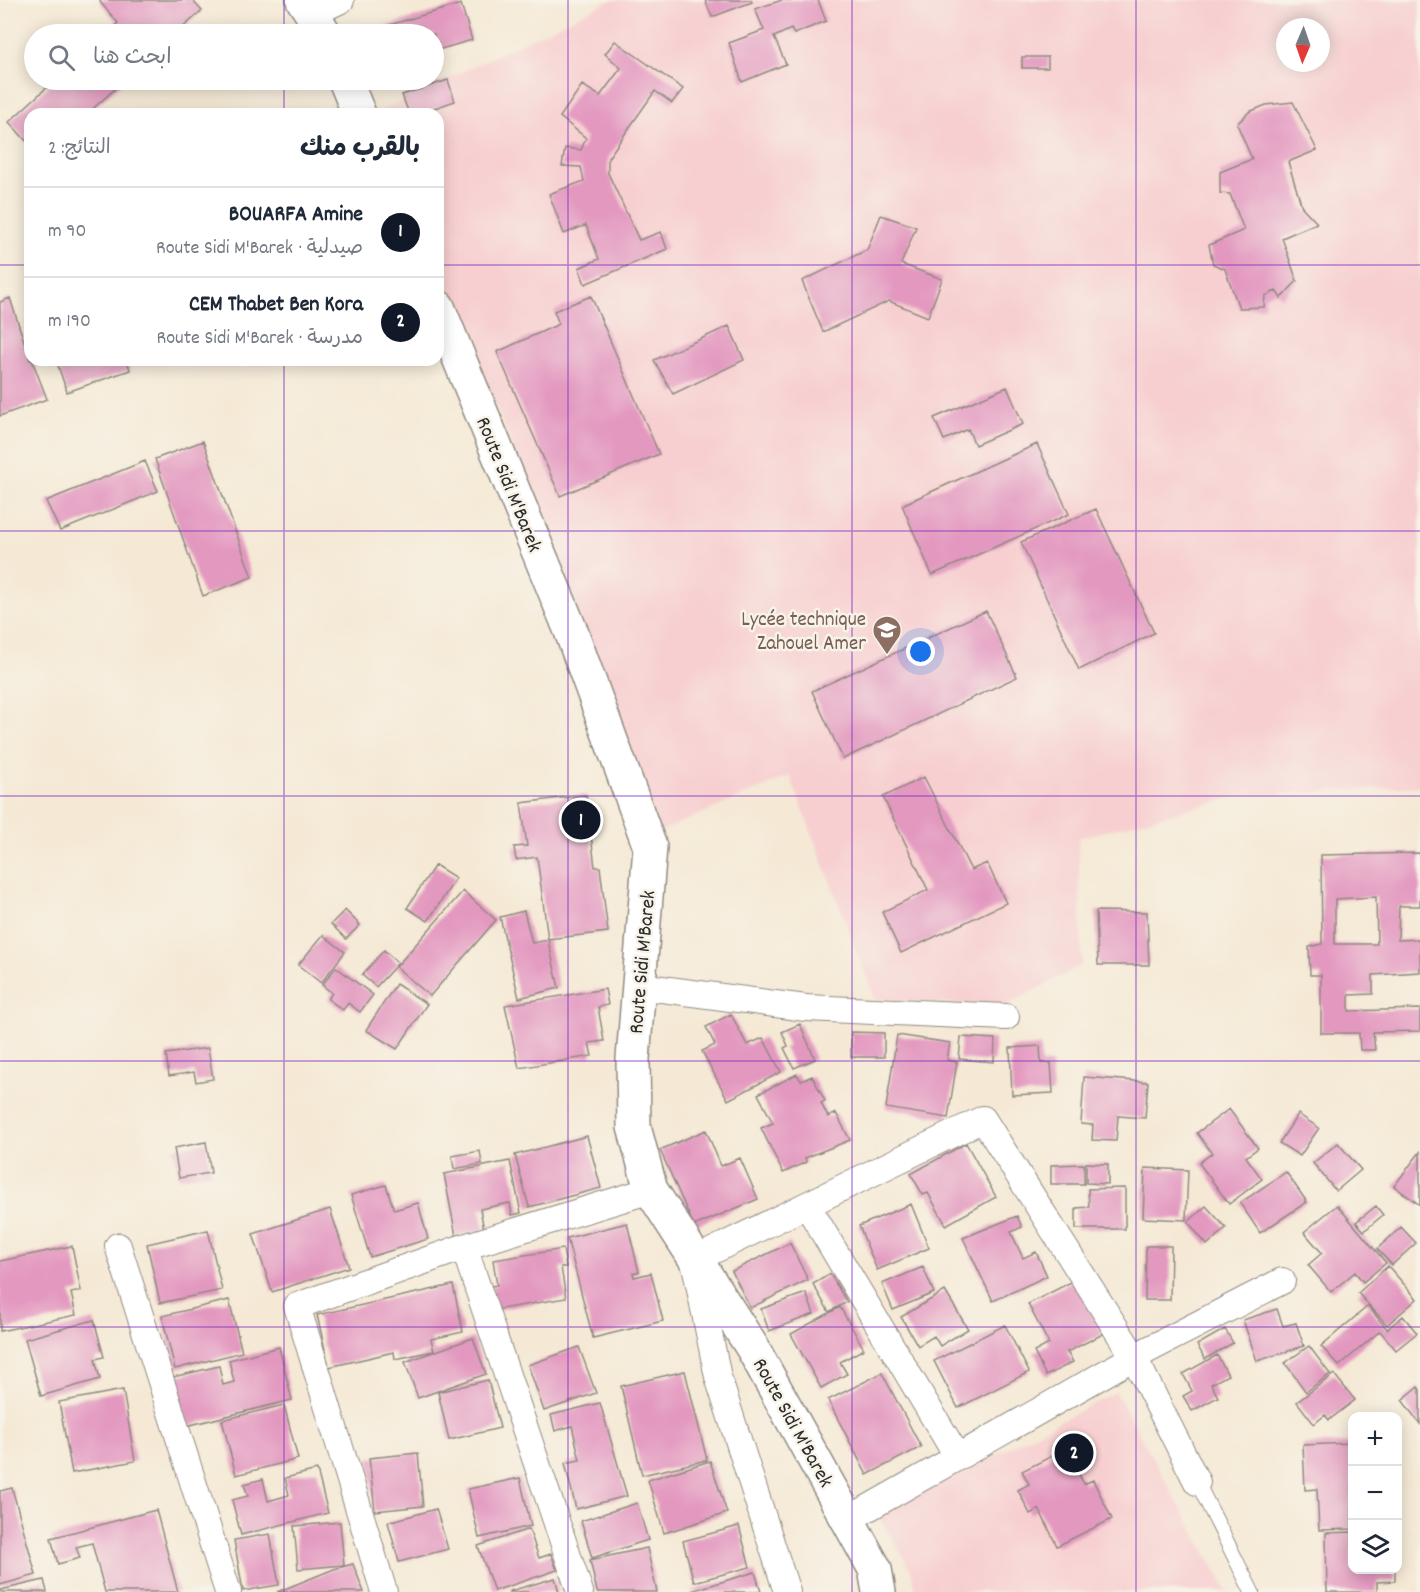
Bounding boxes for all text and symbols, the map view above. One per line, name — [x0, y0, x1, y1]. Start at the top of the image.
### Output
north arrow — [1276, 18, 1330, 72]
search box — [24, 24, 444, 90]
icon: search — [45, 41, 78, 74]
text: ابحث هنا — [93, 43, 172, 74]
text: بالقرب منك — [300, 131, 420, 168]
text: النتائج: 2 — [48, 135, 111, 163]
text: BOUARFA Amine — [229, 200, 363, 231]
text: 90 m — [48, 218, 86, 246]
text: 1 — [398, 218, 403, 246]
text: صيدلية · Route Sidi M'Barek — [156, 235, 363, 263]
text: CEM Thabet Ben Kora — [189, 290, 363, 321]
text: 190 m — [48, 308, 91, 336]
text: 2 — [396, 308, 405, 336]
text: مدرسة · Route Sidi M'Barek — [156, 325, 363, 353]
street label: Route Sidi M'Barek — [466, 413, 548, 557]
place label: Lycée technique Zahouel Amer — [741, 606, 866, 660]
school or university icon: Lycée technique Zahouel Amer — [871, 614, 903, 656]
your location — [906, 637, 935, 666]
pin: 1 — [562, 798, 600, 842]
street label: Route Sidi M'Barek — [623, 889, 665, 1035]
street label: Route Sidi M'Barek — [743, 1353, 839, 1494]
map controls — [1348, 1412, 1402, 1574]
button: + — [1348, 1412, 1402, 1466]
pin: 2 — [1054, 1430, 1094, 1476]
button: − — [1348, 1466, 1402, 1520]
button: layers — [1348, 1520, 1402, 1574]

